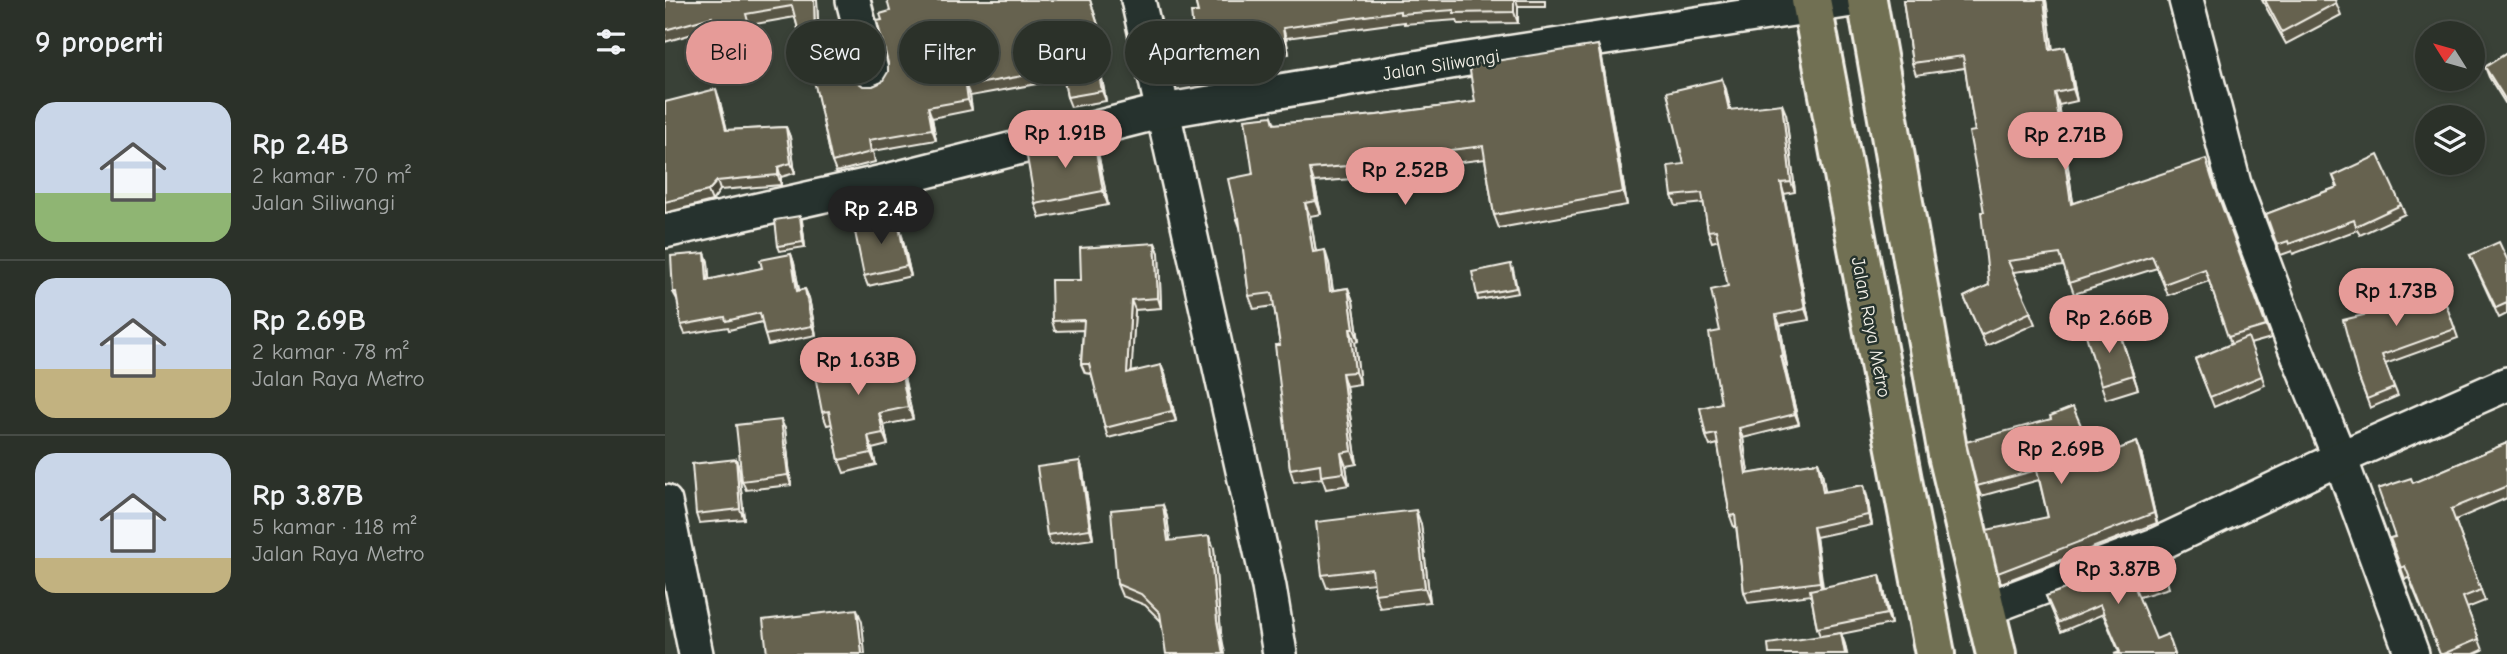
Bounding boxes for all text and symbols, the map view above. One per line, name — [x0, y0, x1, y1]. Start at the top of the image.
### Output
chip: Beli — [686, 21, 772, 84]
chip: Sewa — [786, 21, 885, 84]
chip: Filter — [899, 21, 999, 84]
chip: Baru — [1013, 21, 1111, 84]
chip: Apartemen — [1125, 21, 1284, 84]
north arrow — [2415, 21, 2485, 91]
map controls — [2415, 21, 2485, 175]
icon: filters — [592, 23, 630, 61]
text: 9 properti — [35, 25, 164, 60]
street label: Jalan Siliwangi — [1381, 45, 1501, 85]
button: layers — [2415, 105, 2485, 175]
pin: Rp 1.91B — [993, 110, 1137, 170]
pin: Rp 2.71B — [1993, 113, 2137, 172]
text: Rp 1.91B — [1024, 119, 1106, 146]
text: Rp 2.71B — [2024, 121, 2106, 148]
text: Rp 2.4B — [252, 127, 349, 162]
icon: home — [91, 130, 175, 214]
pin: Rp 2.52B — [1333, 148, 1477, 207]
text: Rp 2.52B — [1362, 156, 1448, 183]
text: 2 kamar · 70 m² — [252, 162, 411, 189]
pin: Rp 2.4B — [816, 187, 946, 246]
text: Jalan Siliwangi — [252, 189, 395, 216]
text: Rp 2.4B — [844, 195, 918, 222]
street label: Jalan Raya Metro — [1847, 255, 1895, 399]
pin: Rp 1.73B — [2324, 268, 2468, 328]
text: Rp 1.73B — [2355, 277, 2437, 304]
pin: Rp 2.66B — [2037, 296, 2181, 355]
text: Rp 2.69B — [252, 303, 366, 338]
text: Rp 2.66B — [2065, 304, 2153, 331]
icon: home — [91, 306, 175, 390]
text: 2 kamar · 78 m² — [252, 338, 409, 365]
pin: Rp 1.63B — [786, 338, 930, 397]
text: Rp 1.63B — [816, 346, 900, 373]
text: Jalan Raya Metro — [252, 365, 425, 392]
pin: Rp 2.69B — [1989, 426, 2133, 486]
text: Rp 2.69B — [2017, 435, 2105, 462]
text: Rp 3.87B — [252, 478, 363, 513]
icon: home — [91, 481, 175, 565]
text: 5 kamar · 118 m² — [252, 513, 417, 540]
text: Jalan Raya Metro — [252, 540, 425, 567]
pin: Rp 3.87B — [2046, 546, 2190, 606]
text: Rp 3.87B — [2075, 555, 2161, 582]

